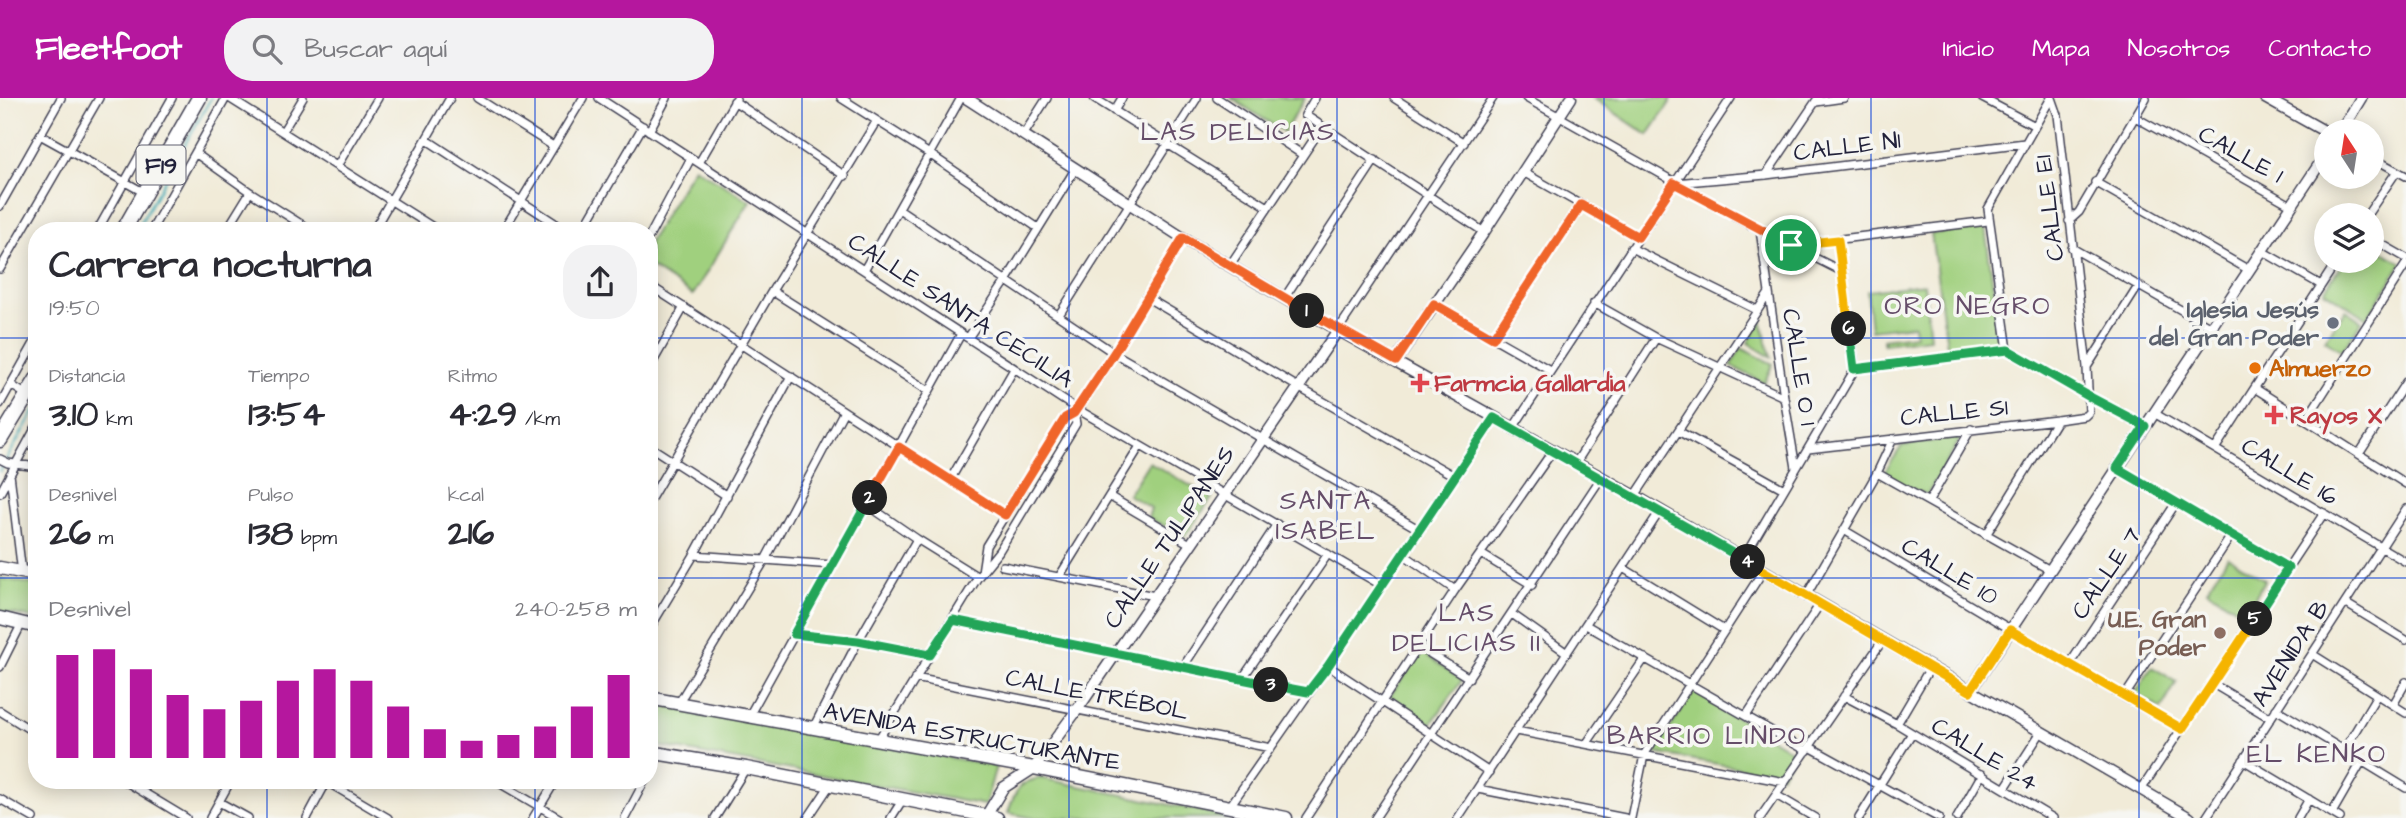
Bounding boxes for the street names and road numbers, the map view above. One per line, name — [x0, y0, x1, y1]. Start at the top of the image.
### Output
street label: CALLE 1 — [2192, 118, 2289, 192]
street label: CALLE N1 — [1792, 124, 1903, 170]
road number: F19 — [136, 146, 186, 184]
street label: CALLE E1 — [2027, 153, 2073, 263]
street label: CALLE SANTA CECILIA — [841, 225, 1080, 397]
street label: CALLE O 1 — [1773, 306, 1825, 428]
street label: CALLE S1 — [1899, 390, 2010, 436]
street label: CALLE 16 — [2235, 430, 2344, 514]
street label: CALLE TULIPANES — [1096, 440, 1244, 636]
street label: CALLE 7 — [2064, 521, 2150, 626]
street label: CALLE 10 — [1895, 530, 2004, 614]
street label: AVENIDA B — [2244, 594, 2338, 714]
street label: CALLE TRÉBOL — [1003, 661, 1191, 729]
street label: AVENIDA ESTRUCTURANTE — [821, 694, 1123, 780]
street label: CALLE 24 — [1925, 710, 2044, 800]

